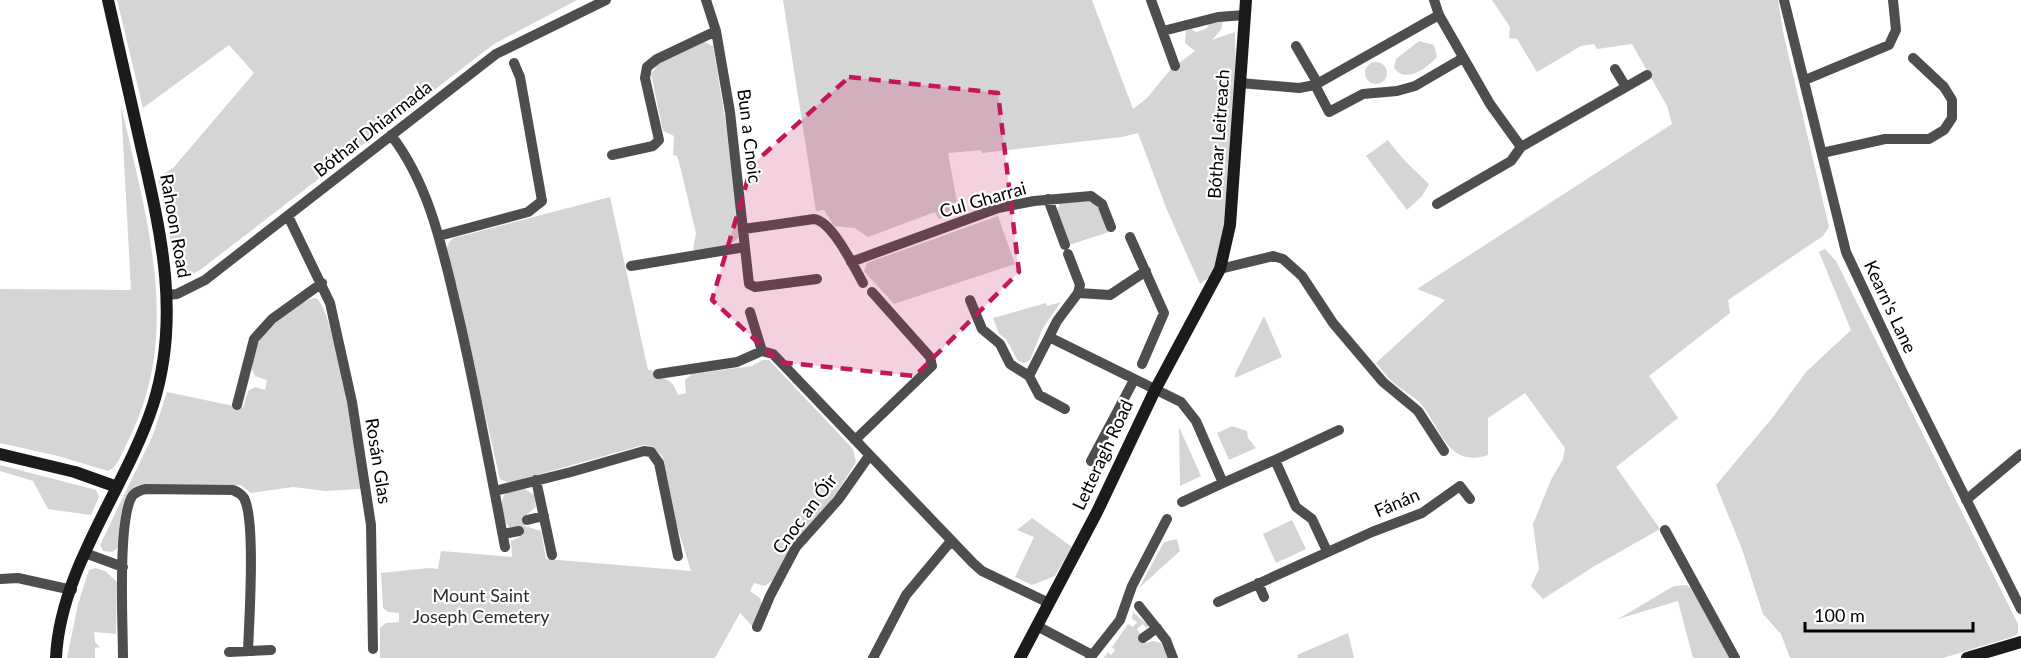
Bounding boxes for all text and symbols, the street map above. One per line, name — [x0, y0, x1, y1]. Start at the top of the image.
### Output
street label: Bóthar Leitreach — [1202, 68, 1234, 200]
street label: Bóthar Dhiarmada — [309, 75, 436, 181]
street label: Bun a Cnoic — [733, 87, 767, 185]
street label: Rahoon Road — [156, 172, 196, 280]
street label: Cul Gharrai — [937, 176, 1029, 222]
street label: Kearn's Lane — [1860, 257, 1922, 356]
street label: Letteragh Road — [1067, 396, 1137, 513]
street label: Rosán Glas — [361, 416, 397, 505]
street label: Cnoc an Óir — [767, 469, 842, 558]
street label: Fánán — [1371, 483, 1422, 521]
park label: Mount Saint Joseph Cemetery — [413, 584, 550, 627]
scale bar — [1805, 595, 1973, 633]
text: 100 m — [1814, 604, 1865, 626]

